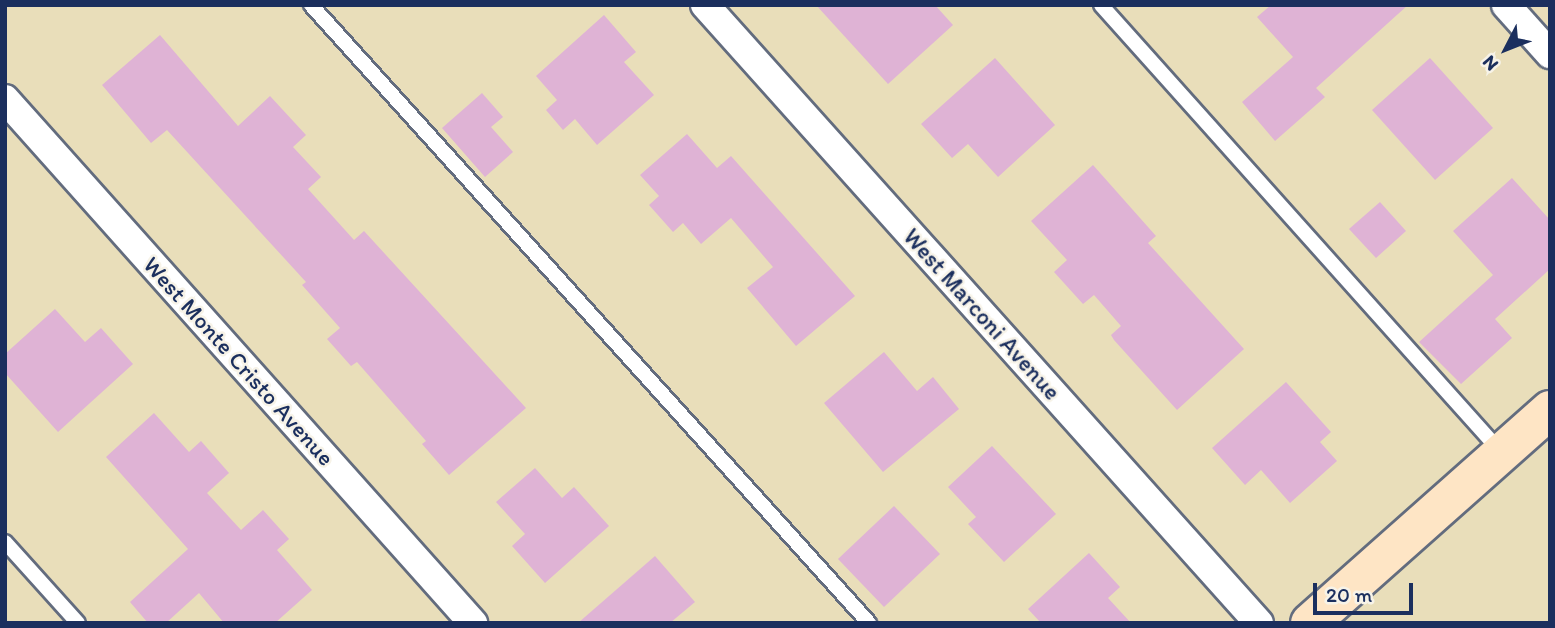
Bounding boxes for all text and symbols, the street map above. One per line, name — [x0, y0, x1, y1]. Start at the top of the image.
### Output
north arrow — [1471, 14, 1541, 84]
text: N — [1477, 51, 1503, 76]
street label: West Marconi Avenue — [898, 222, 1066, 406]
street label: West Monte Cristo Avenue — [138, 251, 340, 471]
scale bar — [1317, 568, 1417, 612]
text: 20 m — [1326, 582, 1372, 607]

